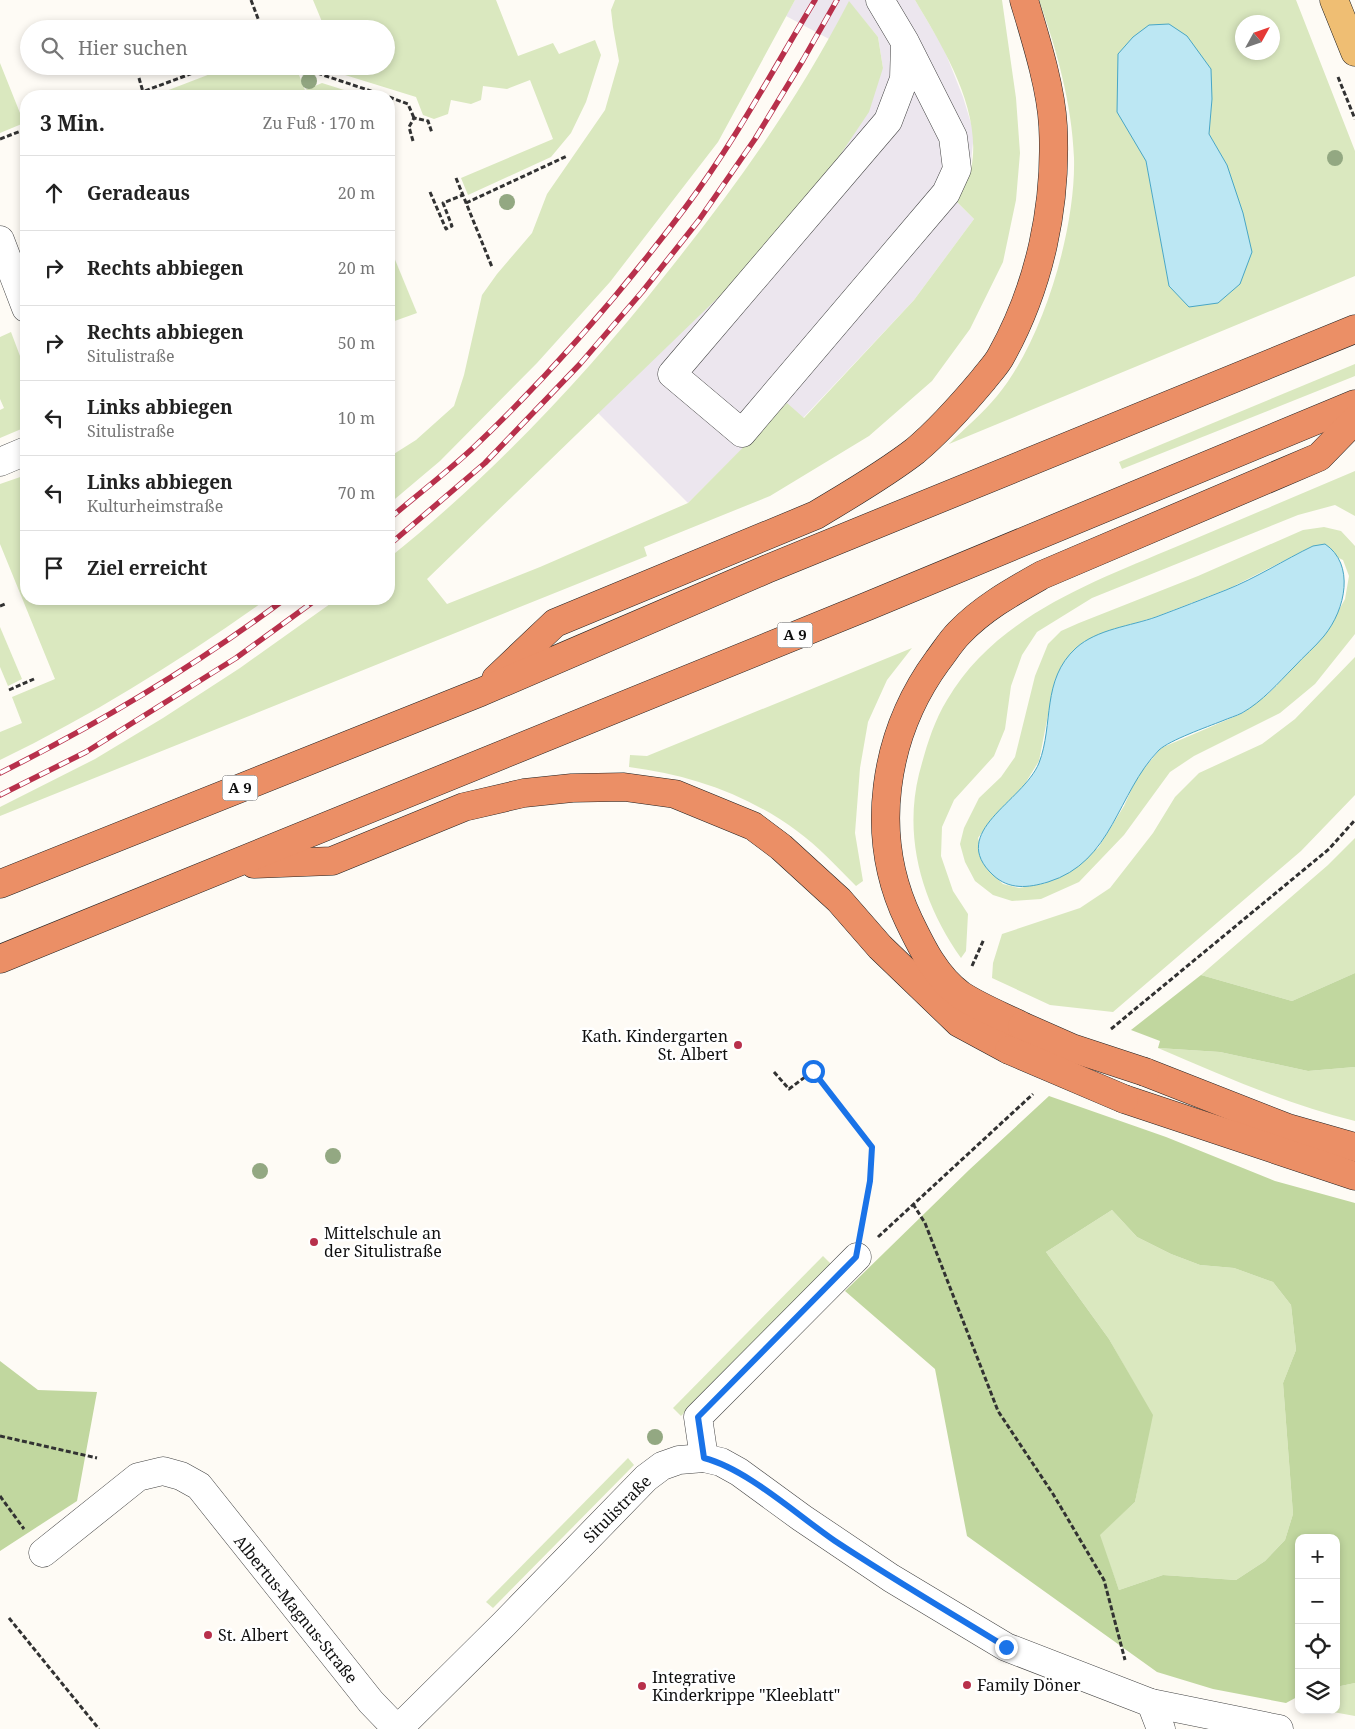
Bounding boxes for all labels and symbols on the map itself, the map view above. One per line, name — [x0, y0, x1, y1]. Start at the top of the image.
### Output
north arrow — [1235, 15, 1280, 60]
road number: A 9 — [778, 622, 812, 648]
road number: A 9 — [222, 776, 258, 800]
place label: Kath. Kindergarten St. Albert — [582, 1025, 728, 1065]
marker: Kath. Kindergarten St. Albert — [732, 1039, 744, 1051]
route start — [802, 1060, 825, 1083]
place label: Mittelschule an der Situlistraße — [324, 1222, 442, 1262]
marker: Mittelschule an der Situlistraße — [308, 1236, 320, 1248]
street label: Situlistraße — [578, 1470, 656, 1548]
street label: Albertus-Magnus-Straße — [229, 1530, 363, 1688]
place label: St. Albert — [218, 1624, 289, 1646]
marker: St. Albert — [202, 1629, 214, 1641]
route end — [995, 1636, 1018, 1659]
place label: Integrative Kinderkrippe "Kleeblatt" — [652, 1666, 840, 1706]
place label: Family Döner — [977, 1674, 1081, 1696]
marker: Family Döner — [961, 1679, 973, 1691]
marker: Integrative Kinderkrippe "Kleeblatt" — [636, 1680, 648, 1692]

